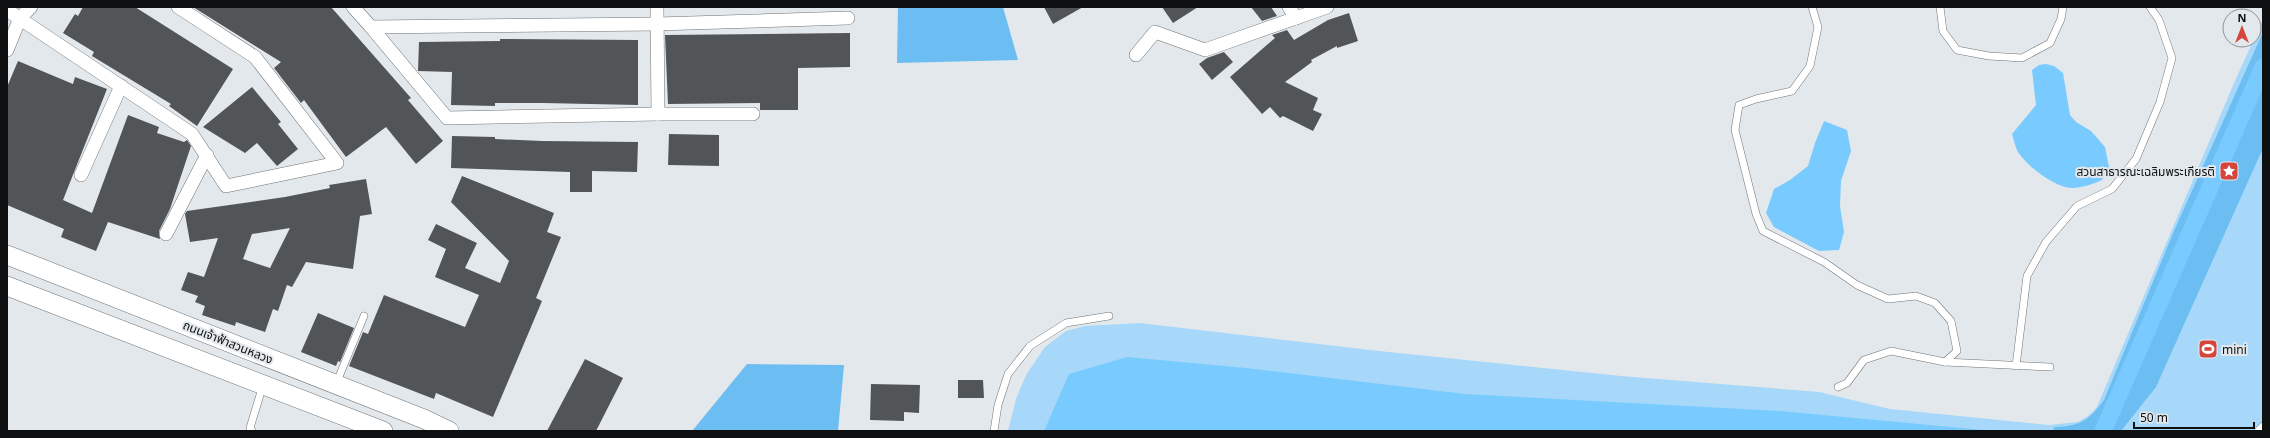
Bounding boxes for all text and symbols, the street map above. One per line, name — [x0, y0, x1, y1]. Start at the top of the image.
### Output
north arrow — [2222, 8, 2262, 48]
text: N — [2238, 10, 2246, 25]
place icon: สวนสาธารณะเฉลิมพระเกียรติ — [2218, 160, 2240, 182]
place label: สวนสาธารณะเฉลิมพระเกียรติ — [2076, 163, 2215, 180]
street label: ถนนเจ้าฟ้าสวนหลวง — [180, 316, 276, 368]
sports icon: mini — [2197, 338, 2219, 360]
place label: mini — [2222, 341, 2247, 358]
scale bar — [2134, 404, 2254, 430]
text: 50 m — [2140, 409, 2168, 426]

